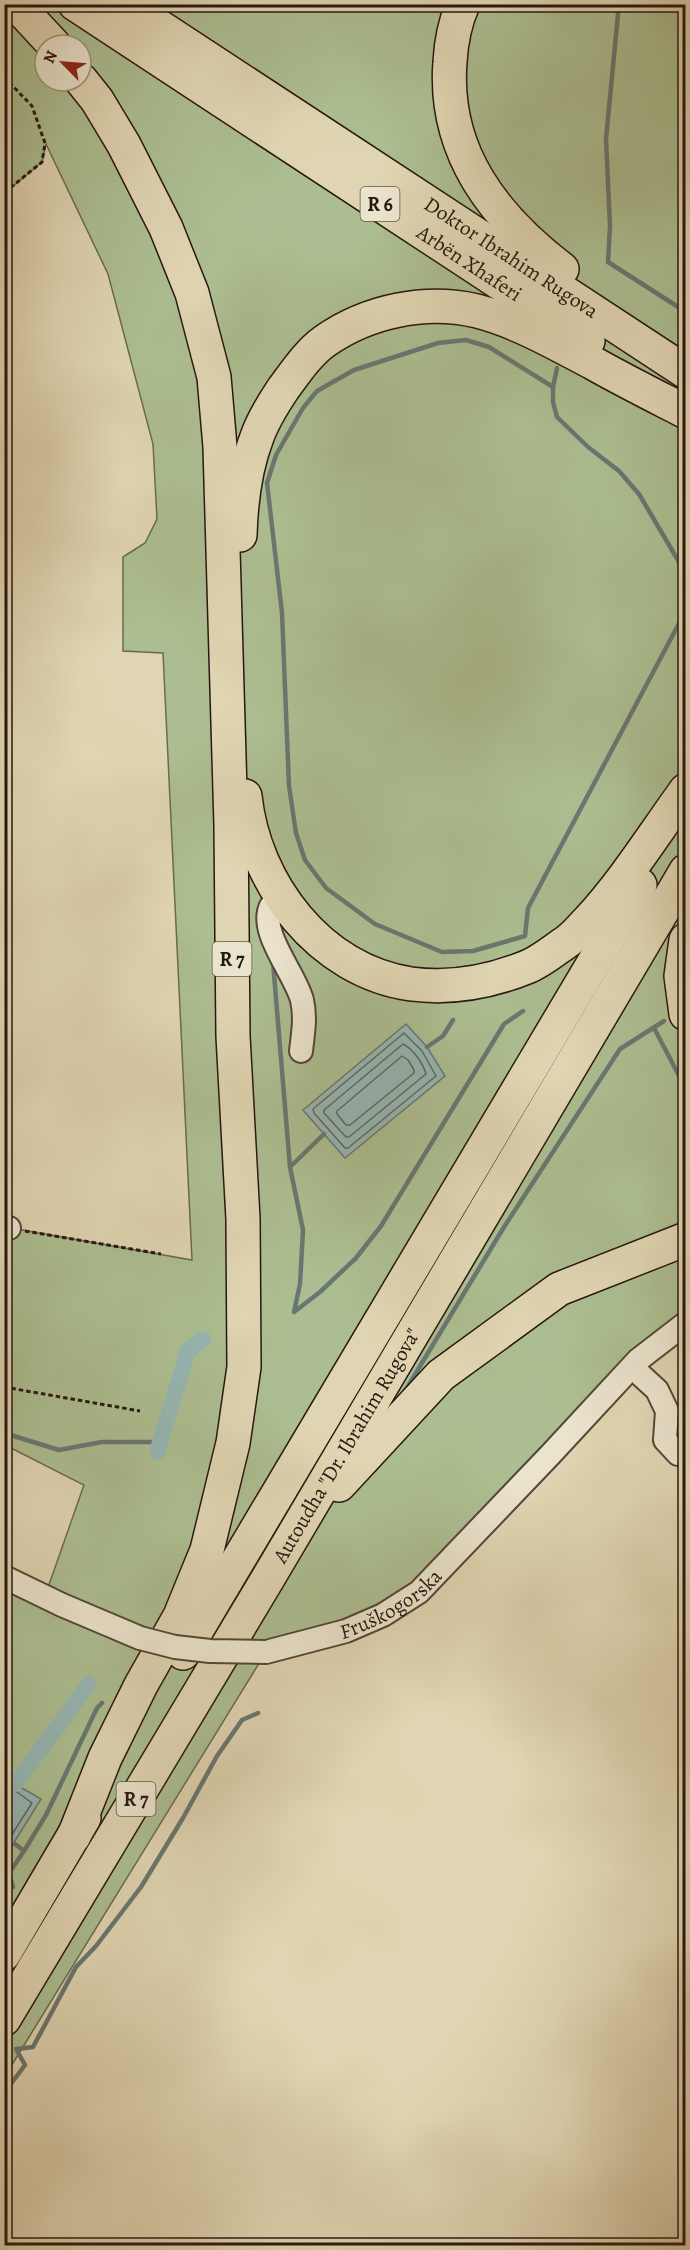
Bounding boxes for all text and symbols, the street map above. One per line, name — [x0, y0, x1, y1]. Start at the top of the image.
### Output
north arrow — [33, 33, 93, 93]
text: N — [38, 47, 63, 67]
road number: R 6 — [360, 187, 400, 221]
street label: Doktor Ibrahim Rugova — [419, 190, 604, 325]
street label: Arbën Xhaferi — [411, 218, 528, 308]
road number: R 7 — [212, 942, 252, 976]
street label: Autoudha "Dr. Ibrahim Rugova" — [266, 1323, 427, 1569]
street label: Fruškogorska — [337, 1562, 448, 1646]
road number: R 7 — [116, 1782, 156, 1816]

